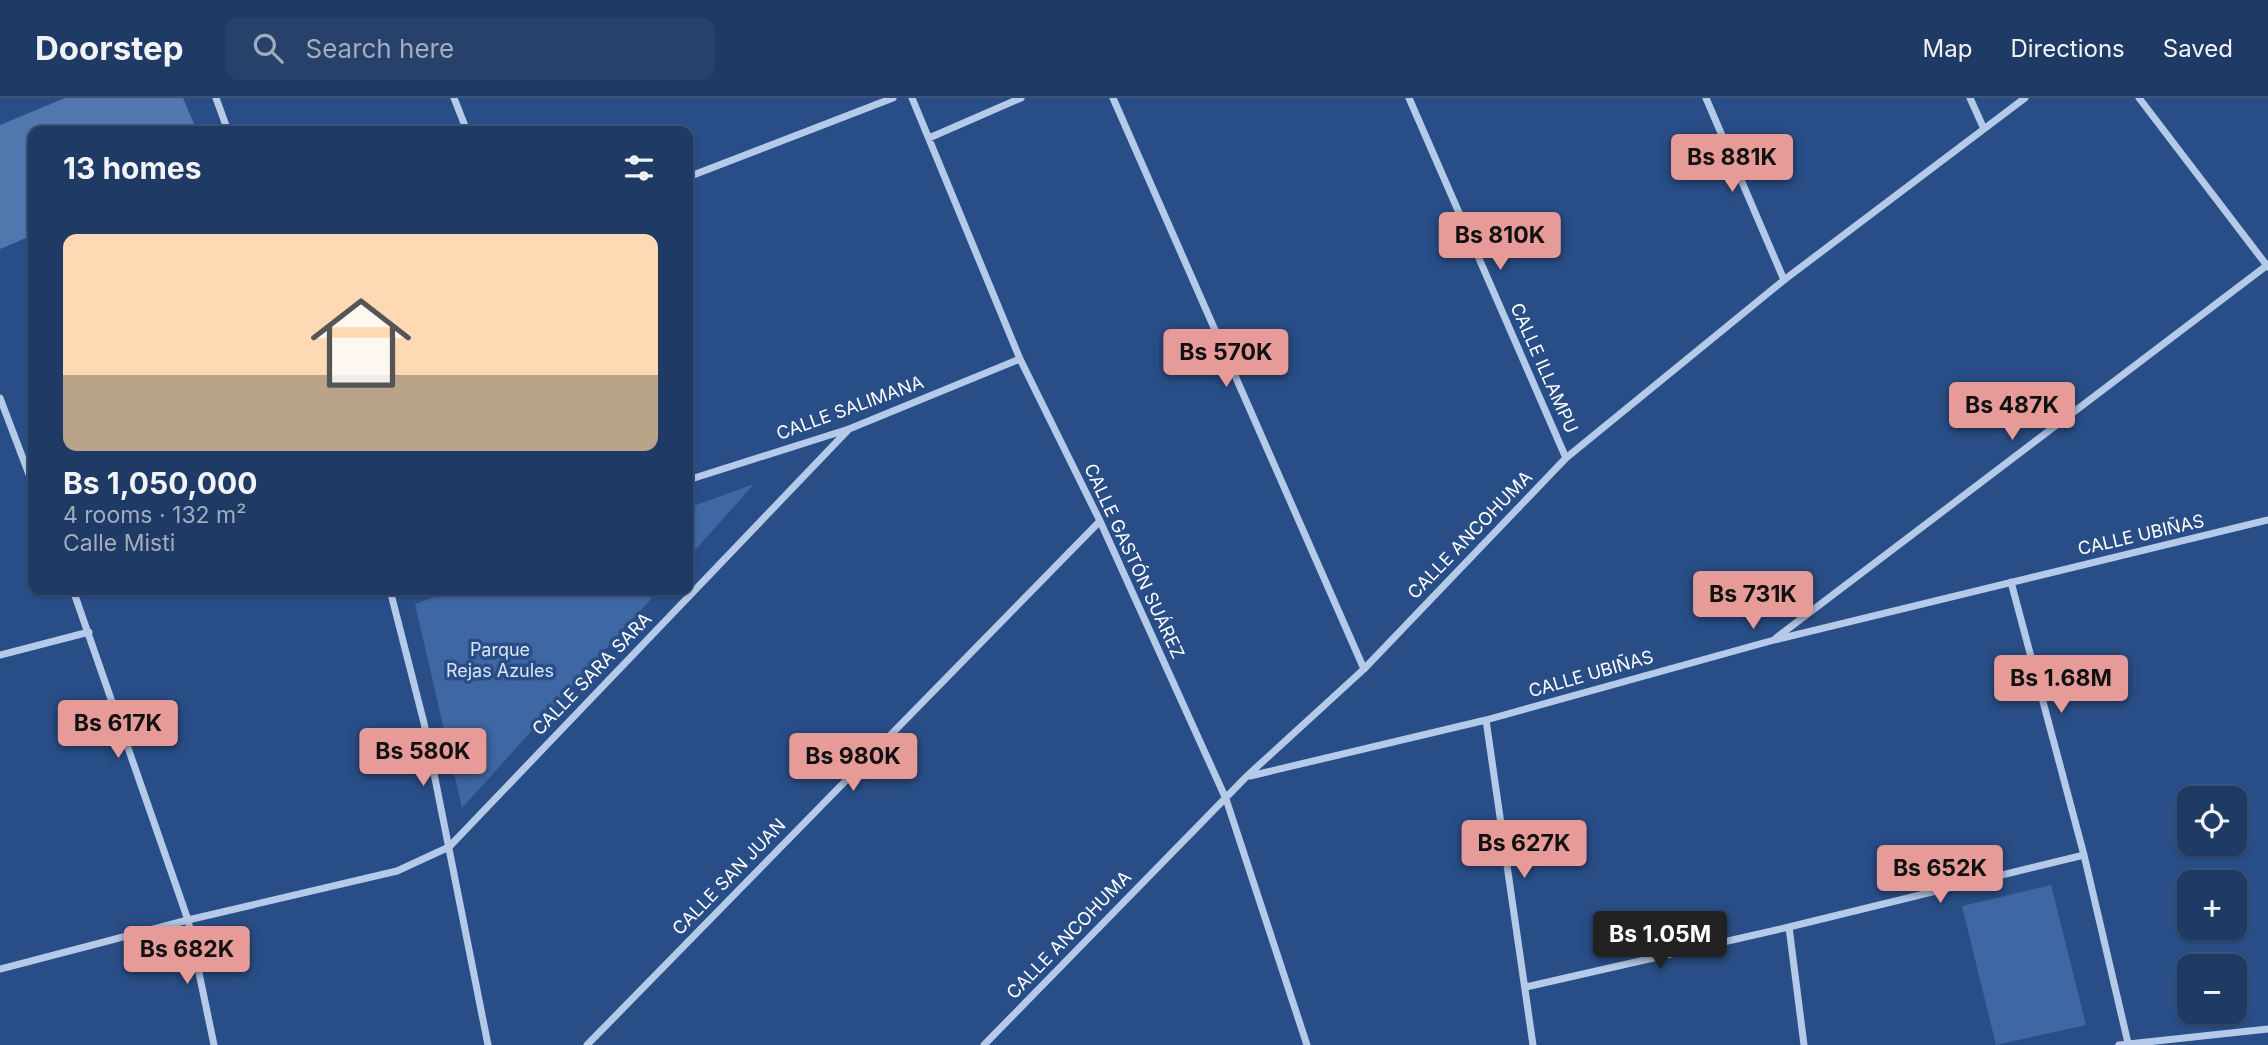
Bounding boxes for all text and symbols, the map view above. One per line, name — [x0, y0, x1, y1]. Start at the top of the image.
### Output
search box — [225, 17, 715, 80]
text: Doorstep — [35, 28, 183, 68]
icon: search — [249, 29, 287, 67]
text: Search here — [305, 33, 454, 64]
text: Map — [1923, 34, 1972, 63]
text: Directions — [2010, 34, 2125, 63]
text: Saved — [2163, 34, 2233, 63]
pin: Bs 881K — [1667, 134, 1797, 194]
text: Bs 881K — [1687, 143, 1777, 171]
icon: filters — [620, 149, 658, 187]
text: 13 homes — [63, 150, 202, 186]
pin: Bs 810K — [1435, 212, 1565, 272]
text: Bs 810K — [1455, 221, 1545, 249]
icon: home — [298, 280, 424, 406]
street label: CALLE ILLAMPU — [1506, 299, 1583, 436]
pin: Bs 570K — [1161, 330, 1291, 389]
text: Bs 570K — [1179, 338, 1273, 366]
street label: CALLE SALIMANA — [773, 371, 926, 444]
pin: Bs 487K — [1947, 382, 2077, 442]
text: Bs 487K — [1965, 391, 2059, 419]
street label: CALLE GASTÓN SUÁREZ — [1080, 460, 1190, 662]
text: Bs 1,050,000 — [63, 465, 257, 501]
street label: CALLE ANCOHUMA — [1403, 466, 1536, 603]
text: 4 rooms · 132 m² — [63, 501, 246, 529]
street label: CALLE UBIÑAS — [2075, 509, 2206, 559]
text: Calle Misti — [63, 529, 175, 557]
pin: Bs 731K — [1688, 572, 1818, 631]
text: Bs 731K — [1709, 580, 1797, 608]
street label: CALLE SARA SARA — [528, 608, 656, 739]
park label: Parque Rejas Azules — [446, 639, 554, 681]
street label: CALLE UBIÑAS — [1526, 645, 1656, 701]
pin: Bs 1.68M — [1989, 656, 2133, 715]
text: Bs 1.68M — [2010, 664, 2112, 692]
pin: Bs 617K — [53, 700, 183, 760]
text: Bs 617K — [74, 709, 162, 737]
pin: Bs 580K — [358, 728, 488, 788]
pin: Bs 980K — [788, 734, 918, 793]
text: Bs 580K — [375, 737, 471, 765]
text: Bs 980K — [805, 742, 901, 770]
map controls — [2177, 786, 2247, 1024]
button: locate — [2177, 786, 2247, 856]
street label: CALLE SAN JUAN — [668, 814, 789, 939]
pin: Bs 627K — [1459, 820, 1589, 880]
text: Bs 627K — [1478, 829, 1570, 857]
pin: Bs 652K — [1875, 846, 2005, 905]
text: Bs 652K — [1893, 854, 1987, 882]
street label: CALLE ANCOHUMA — [1002, 866, 1135, 1003]
button: + — [2177, 870, 2247, 940]
pin: Bs 1.05M — [1588, 912, 1732, 971]
text: Bs 1.05M — [1609, 920, 1711, 948]
pin: Bs 682K — [122, 926, 252, 986]
text: Bs 682K — [140, 935, 234, 963]
button: − — [2177, 954, 2247, 1024]

